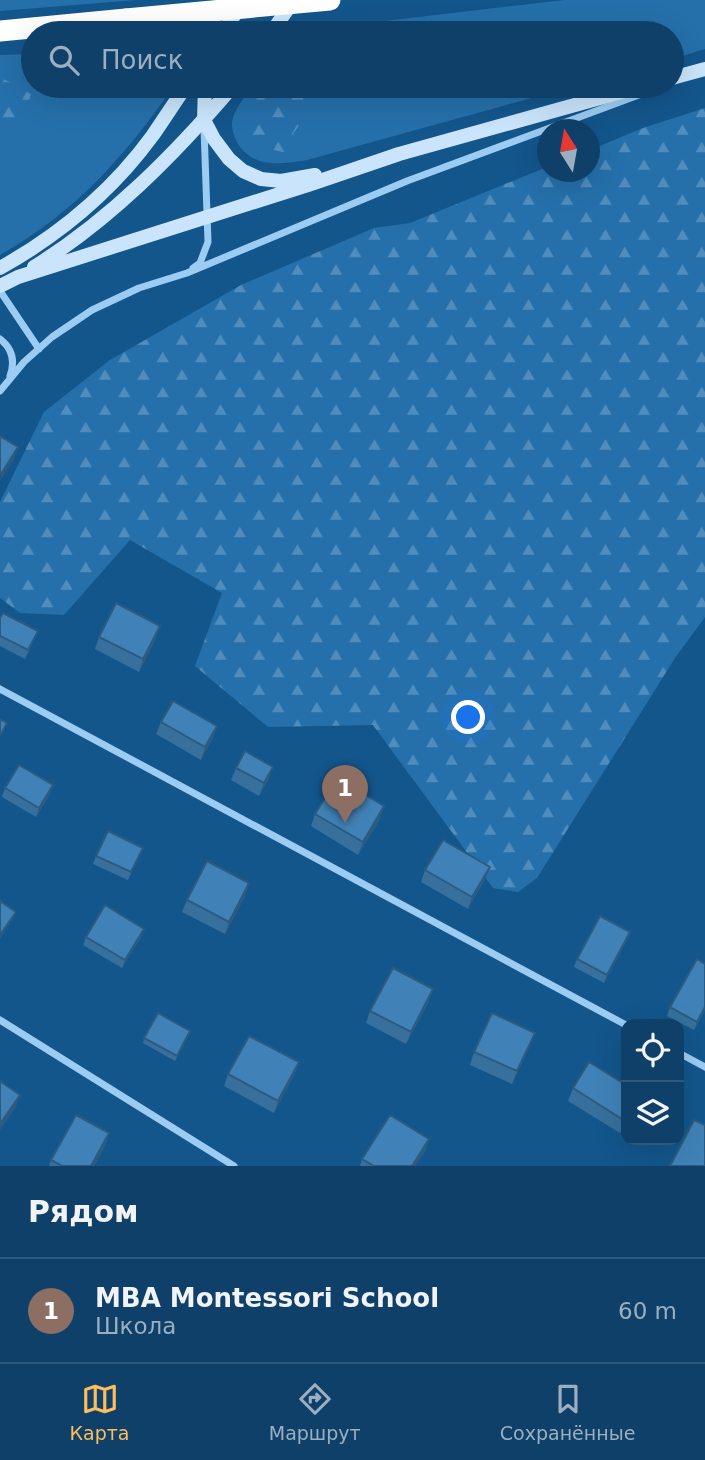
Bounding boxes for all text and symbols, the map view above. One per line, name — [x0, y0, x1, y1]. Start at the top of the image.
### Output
search box — [21, 21, 684, 98]
icon: search — [45, 41, 83, 79]
text: Поиск — [101, 45, 183, 75]
north arrow — [537, 119, 600, 182]
your location — [451, 700, 485, 734]
pin: 1 — [322, 765, 368, 823]
map controls — [621, 1019, 684, 1145]
button: locate — [621, 1019, 684, 1082]
button: layers — [621, 1082, 684, 1145]
text: Рядом — [28, 1194, 139, 1229]
text: MBA Montessori School — [95, 1283, 439, 1313]
text: 1 — [43, 1298, 59, 1324]
text: 60 m — [618, 1298, 677, 1324]
text: Школа — [95, 1313, 176, 1339]
tab: Карта — [70, 1380, 130, 1444]
tab: Маршрут — [269, 1380, 361, 1444]
tab: Сохранённые — [500, 1380, 635, 1444]

